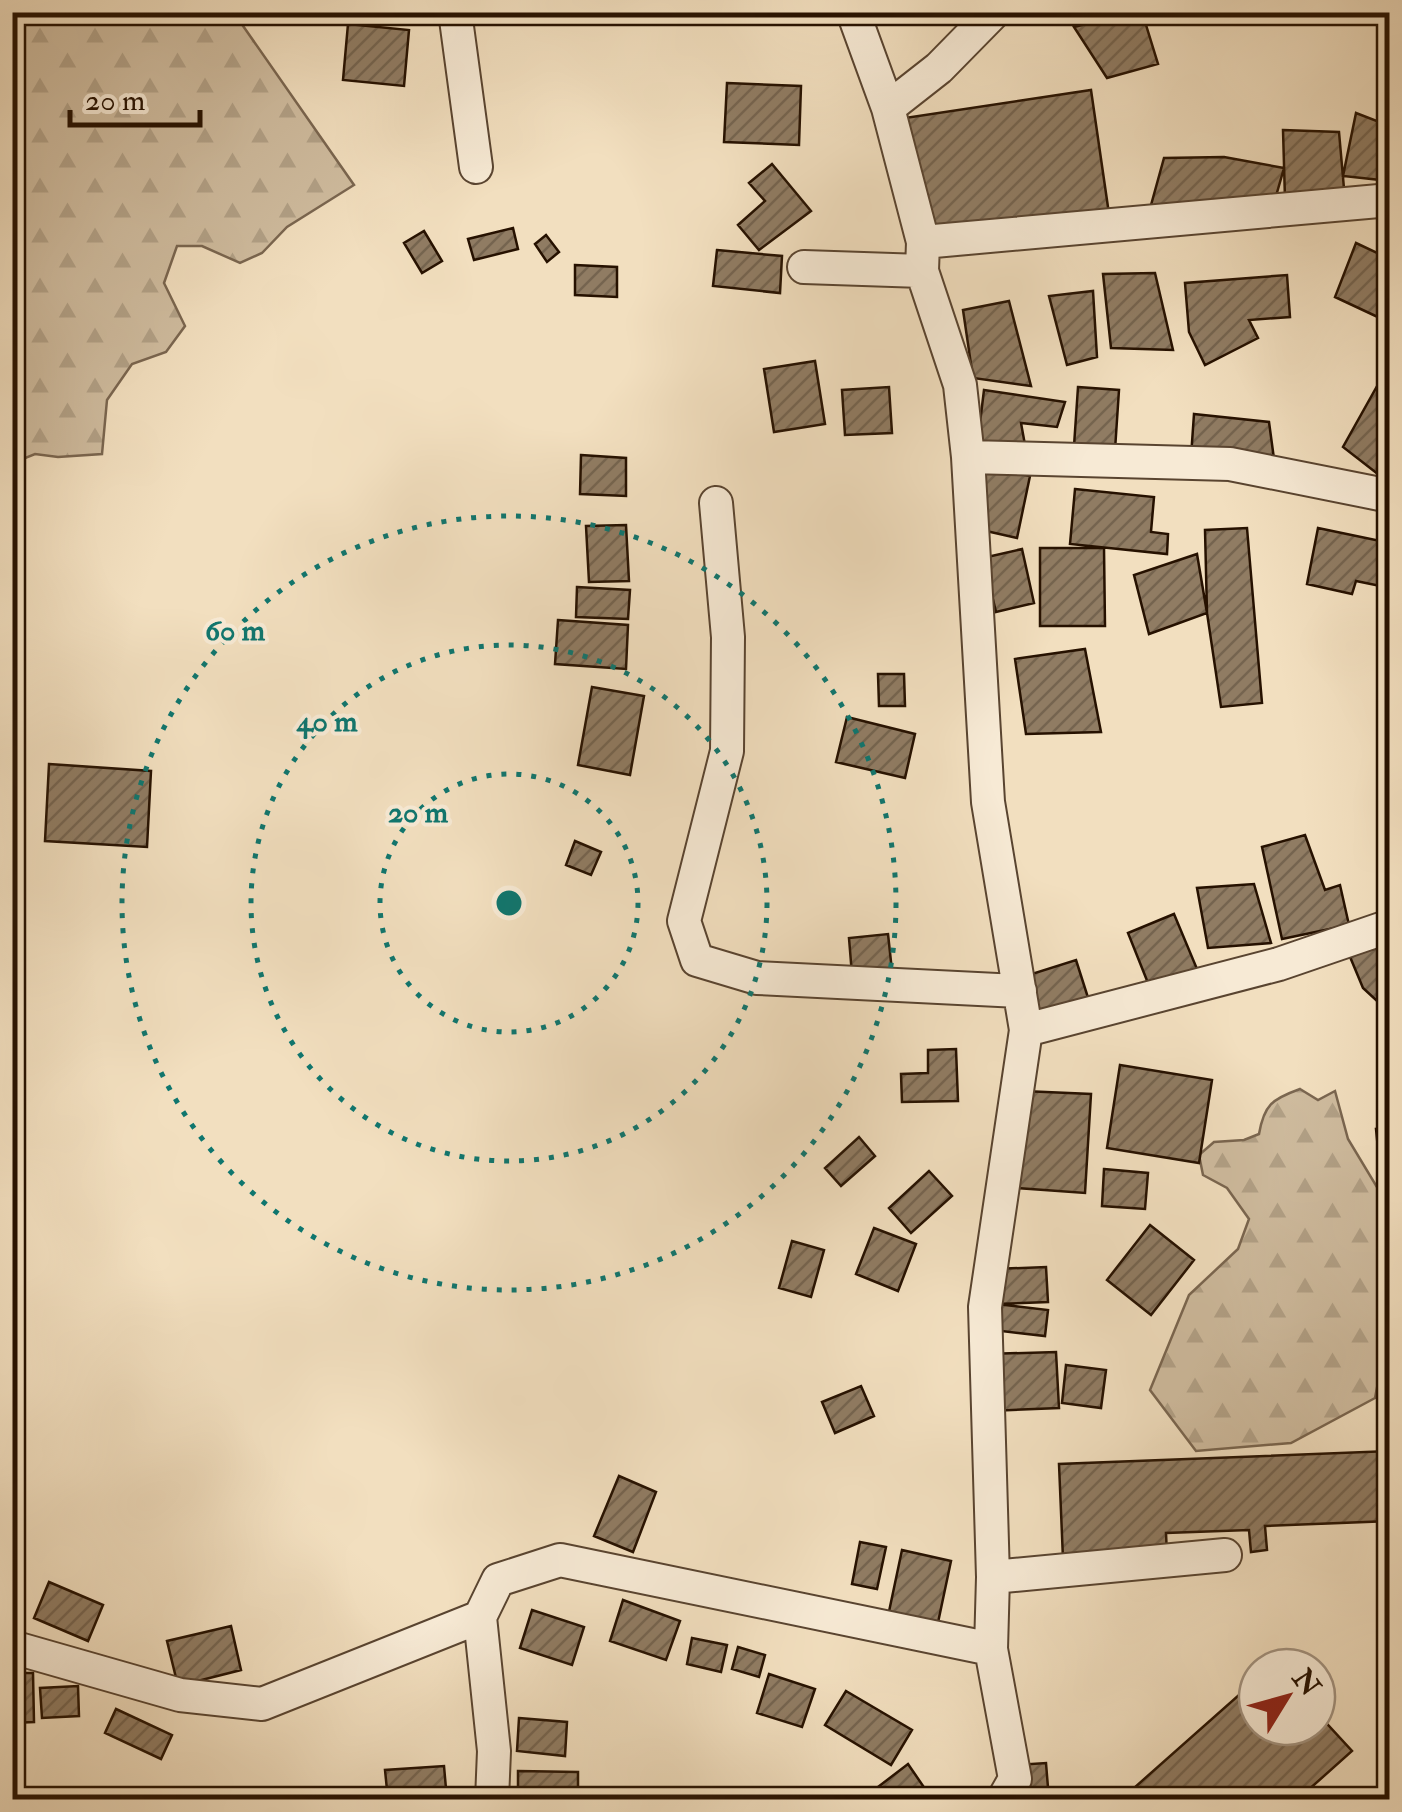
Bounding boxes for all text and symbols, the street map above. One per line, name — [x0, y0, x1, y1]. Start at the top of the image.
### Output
scale bar — [70, 65, 200, 127]
text: 20 m — [85, 82, 145, 119]
text: 60 m — [205, 612, 266, 649]
text: 40 m — [295, 703, 358, 740]
text: 20 m — [388, 794, 449, 831]
centre of rings — [491, 885, 527, 921]
north arrow — [1237, 1647, 1337, 1747]
text: N — [1284, 1662, 1328, 1704]

